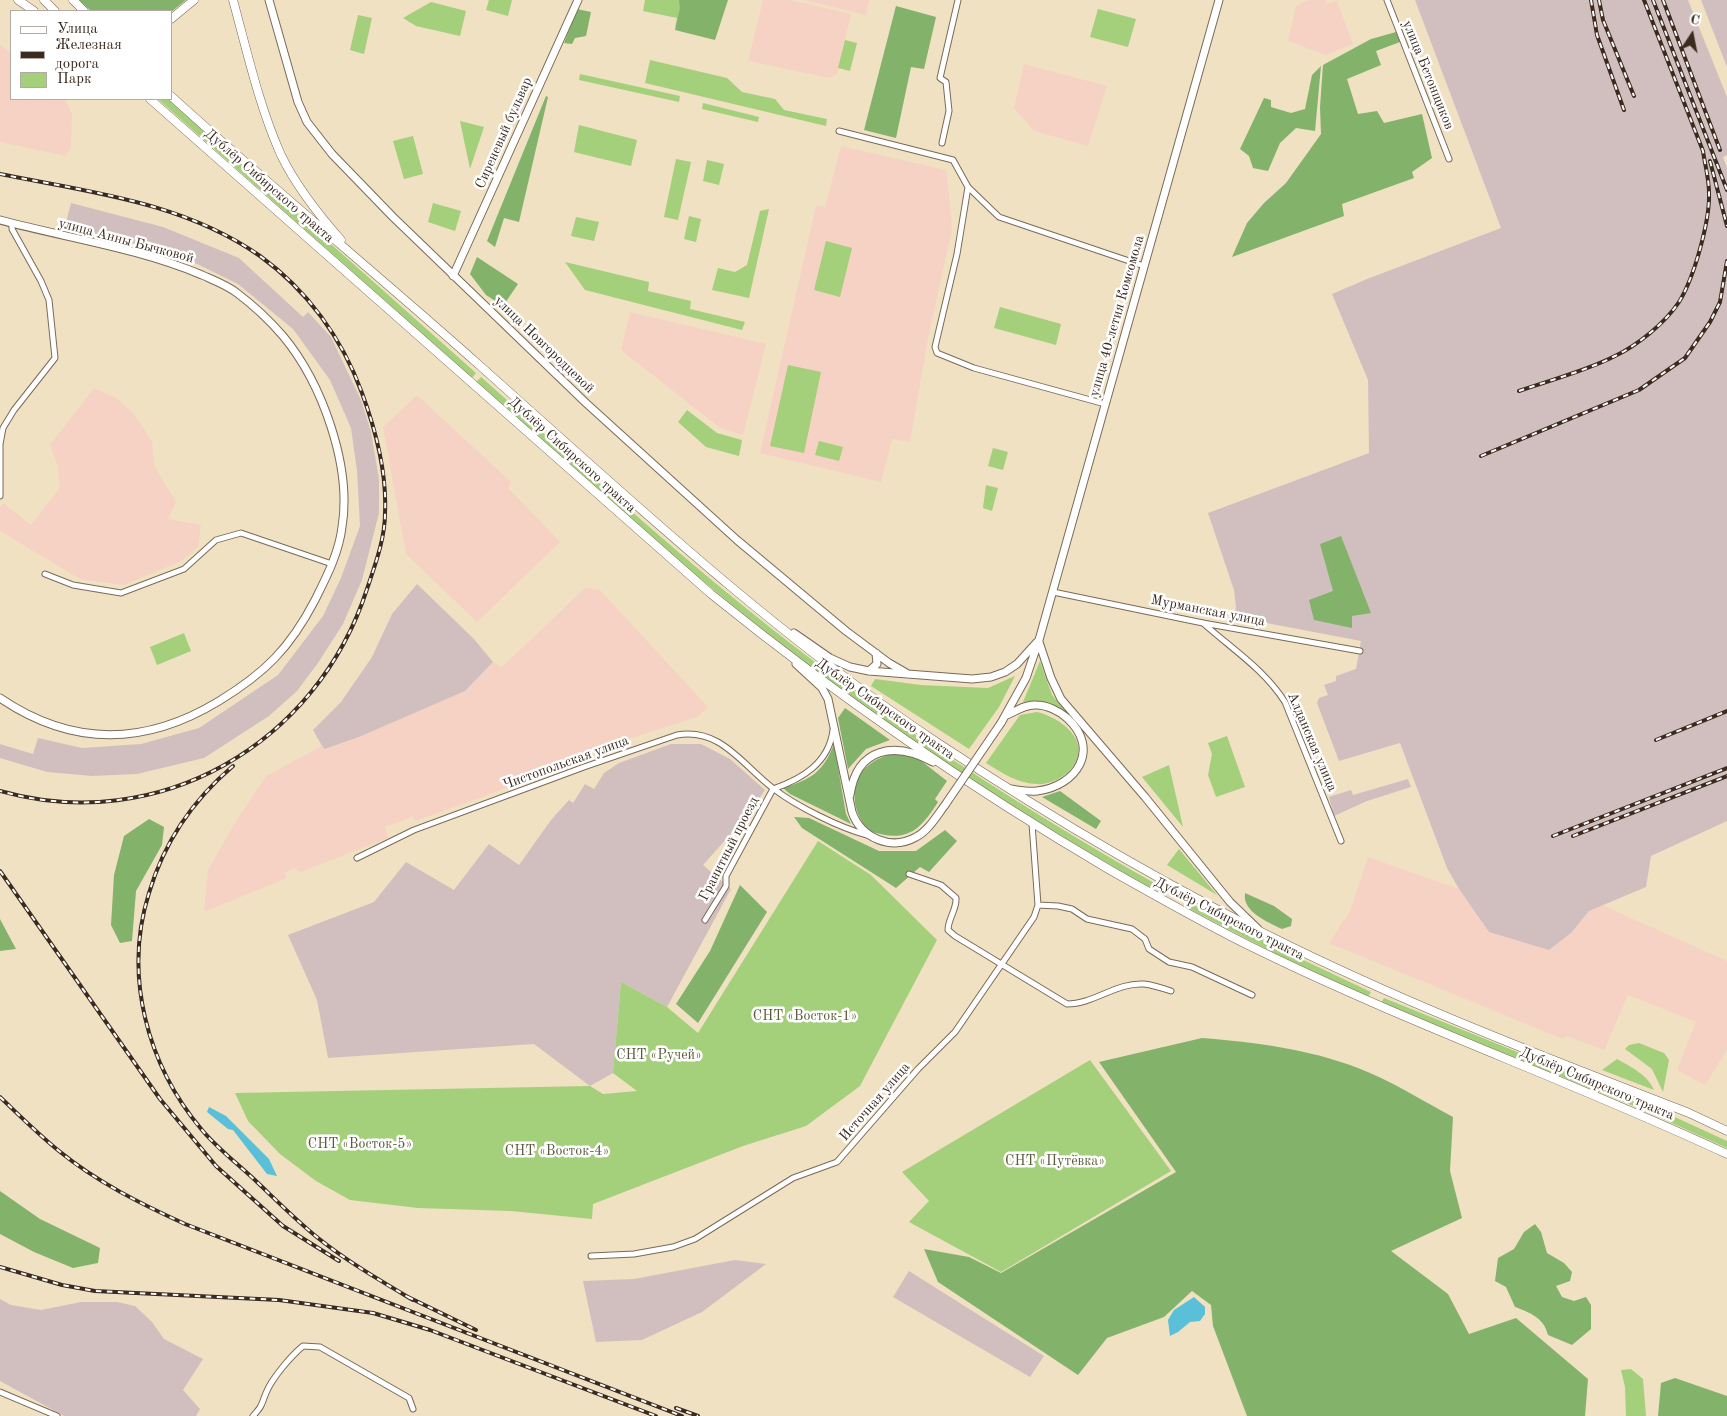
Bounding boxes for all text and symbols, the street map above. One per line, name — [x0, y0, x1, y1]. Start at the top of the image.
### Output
legend — [10, 10, 172, 100]
north arrow — [1667, 10, 1717, 60]
text: С — [1689, 13, 1701, 28]
street label: улица Бетонщиков — [1398, 18, 1458, 132]
text: Улица — [57, 22, 98, 37]
text: Железная дорога — [55, 38, 122, 72]
text: Парк — [57, 72, 92, 87]
street label: Сиреневый бульвар — [472, 75, 536, 191]
street label: Дублёр Сибирского тракта — [201, 125, 337, 247]
street label: улица Анны Бычковой — [56, 215, 196, 267]
street label: улица 40-летия Комсомола — [1086, 233, 1148, 399]
street label: улица Новгородцевой — [490, 293, 598, 397]
street label: Дублёр Сибирского тракта — [505, 393, 639, 517]
street label: Мурманская улица — [1149, 592, 1267, 630]
street label: Дублёр Сибирского тракта — [812, 655, 958, 763]
street label: Алданская улица — [1284, 690, 1340, 794]
street label: Чистопольская улица — [501, 732, 631, 794]
street label: Гранитный проезд — [695, 794, 763, 904]
street label: Дублёр Сибирского тракта — [1151, 874, 1307, 964]
park label: СНТ «Восток-1» — [753, 1008, 857, 1024]
street label: Дублёр Сибирского тракта — [1517, 1044, 1677, 1124]
park label: СНТ «Ручей» — [616, 1047, 702, 1063]
street label: Источная улица — [836, 1059, 914, 1145]
park label: СНТ «Восток-5» — [308, 1136, 412, 1152]
park label: СНТ «Восток-4» — [505, 1143, 609, 1159]
park label: СНТ «Путёвка» — [1005, 1153, 1105, 1169]

